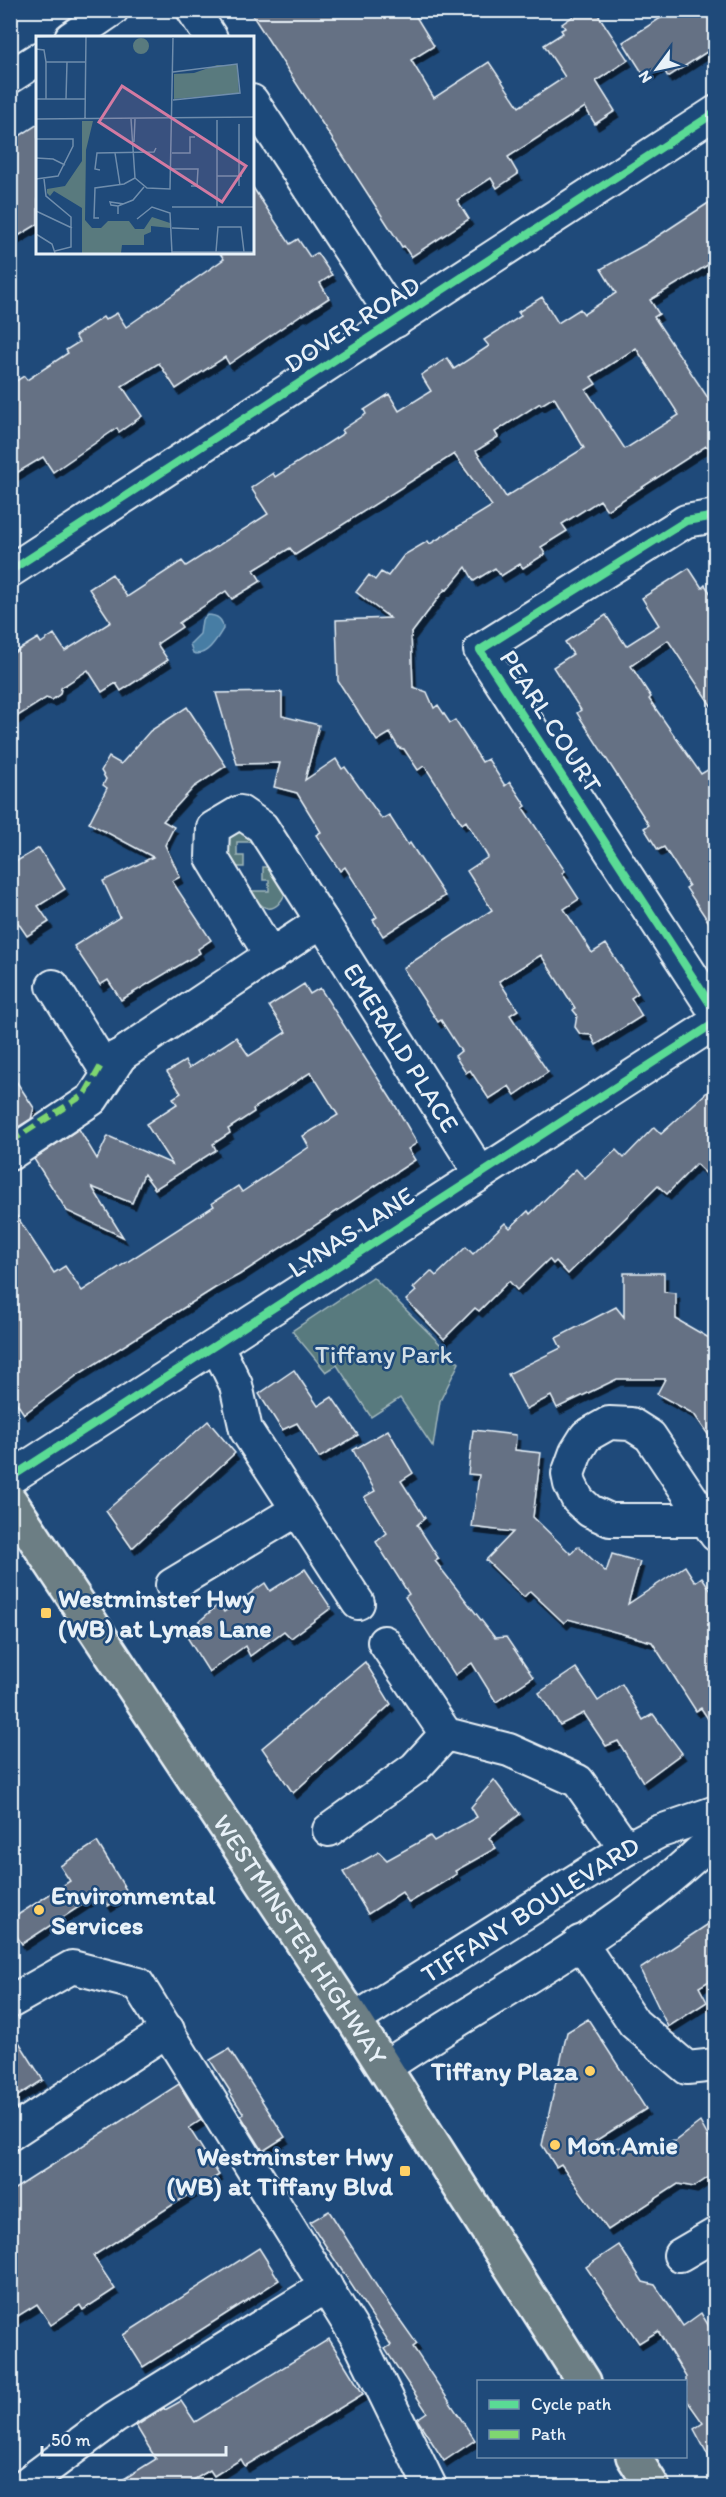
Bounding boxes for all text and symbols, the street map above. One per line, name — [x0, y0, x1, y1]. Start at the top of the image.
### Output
inset map — [36, 36, 254, 254]
north arrow — [627, 39, 687, 99]
text: N — [634, 67, 656, 87]
street label: DOVER ROAD — [278, 268, 426, 380]
street label: PEARL COURT — [493, 643, 609, 799]
street label: EMERALD PLACE — [336, 957, 466, 1138]
street label: LYNAS LANE — [282, 1179, 420, 1285]
park label: Tiffany Park — [315, 1338, 453, 1370]
place label: Westminster Hwy (WB) at Lynas Lane — [58, 1582, 272, 1644]
marker: Westminster Hwy (WB) at Lynas Lane — [39, 1606, 53, 1620]
street label: WESTMINSTER HIGHWAY — [206, 1808, 394, 2071]
street label: TIFFANY BOULEVARD — [415, 1829, 645, 1990]
place label: Environmental Services — [51, 1879, 216, 1941]
marker: Environmental Services — [32, 1903, 46, 1917]
place label: Tiffany Plaza — [430, 2055, 578, 2087]
marker: Tiffany Plaza — [583, 2064, 597, 2078]
place label: Mon Amie — [567, 2129, 678, 2161]
marker: Mon Amie — [548, 2138, 562, 2152]
place label: Westminster Hwy (WB) at Tiffany Blvd — [166, 2140, 394, 2202]
marker: Westminster Hwy (WB) at Tiffany Blvd — [398, 2164, 412, 2178]
legend — [477, 2380, 687, 2458]
text: Cycle path — [531, 2393, 612, 2415]
scale bar — [42, 2419, 226, 2457]
text: Path — [531, 2423, 566, 2445]
text: 50 m — [51, 2429, 91, 2451]

